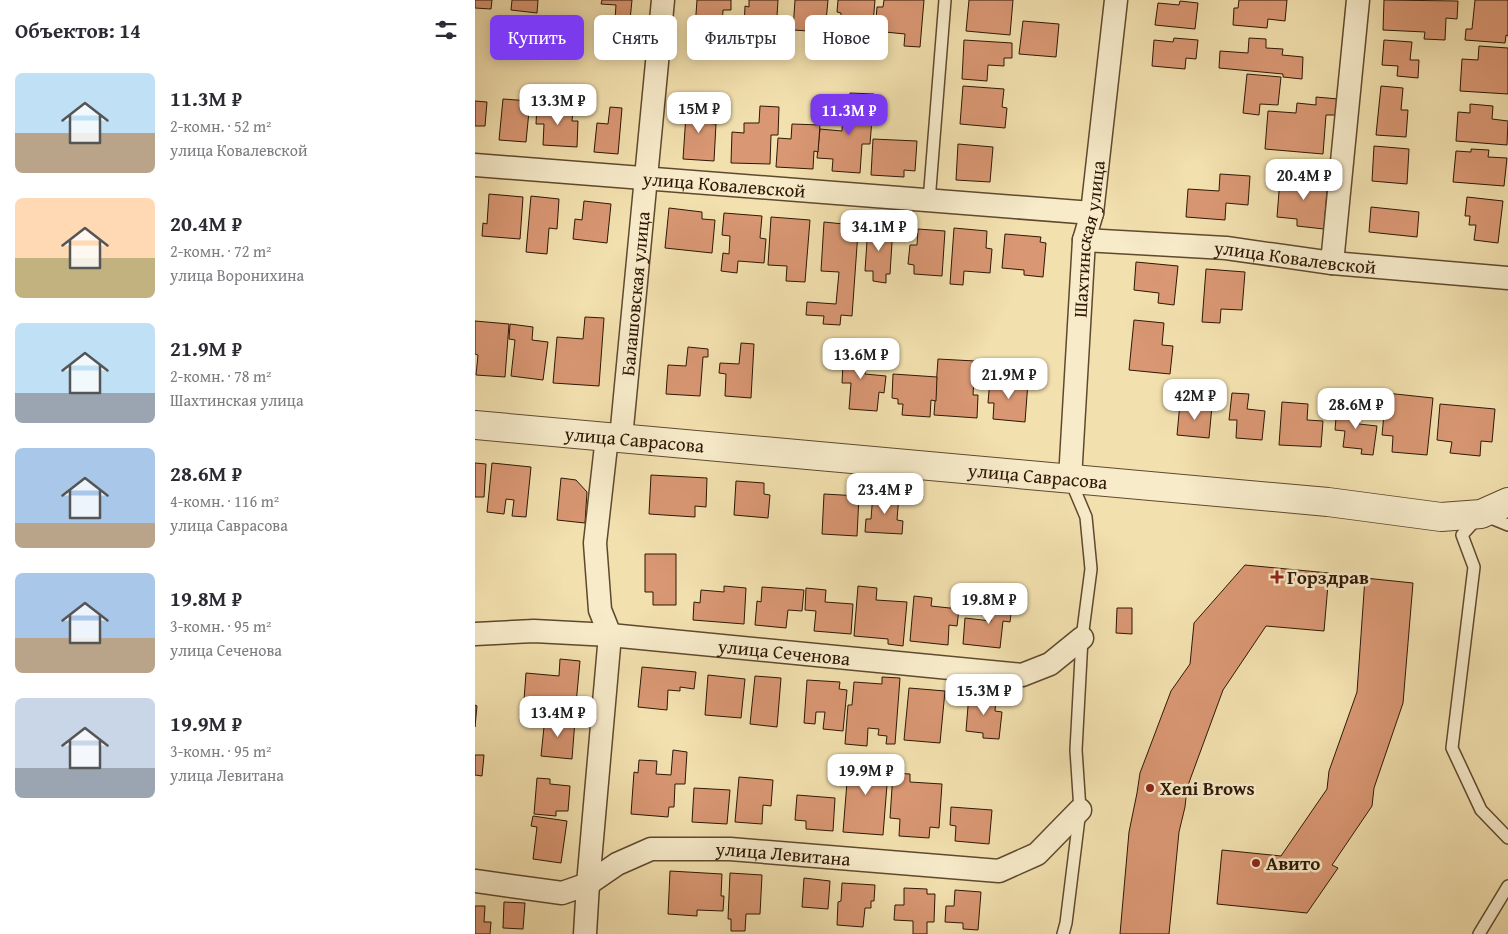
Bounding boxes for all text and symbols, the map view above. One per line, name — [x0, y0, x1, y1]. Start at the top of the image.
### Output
text: Объектов: 14 — [15, 15, 141, 46]
chip: Купить — [490, 15, 584, 60]
chip: Снять — [594, 15, 677, 60]
chip: Фильтры — [687, 15, 795, 60]
chip: Новое — [805, 15, 888, 60]
icon: filters — [432, 16, 460, 44]
text: 11.3M ₽ — [170, 83, 242, 114]
pin: 13.3M ₽ — [512, 84, 604, 126]
text: 13.3M ₽ — [531, 88, 585, 112]
pin: 15M ₽ — [664, 92, 734, 134]
icon: home — [55, 93, 115, 153]
pin: 11.3M ₽ — [803, 94, 895, 136]
text: 15M ₽ — [678, 96, 720, 120]
text: 11.3M ₽ — [822, 98, 876, 122]
text: 2-комн. · 52 m² — [170, 114, 271, 138]
text: улица Ковалевской — [170, 138, 307, 162]
pin: 20.4M ₽ — [1258, 158, 1350, 201]
street label: Шахтинская улица — [1065, 159, 1112, 318]
text: 20.4M ₽ — [1277, 163, 1331, 187]
street label: улица Ковалевской — [641, 164, 807, 205]
text: 20.4M ₽ — [170, 208, 242, 239]
street label: Балашовская улица — [613, 210, 657, 377]
pin: 34.1M ₽ — [833, 210, 925, 252]
text: 34.1M ₽ — [852, 214, 906, 238]
icon: home — [55, 218, 115, 278]
street label: улица Ковалевской — [1212, 233, 1377, 281]
text: 2-комн. · 72 m² — [170, 239, 271, 263]
text: улица Воронихина — [170, 263, 304, 287]
text: 21.9M ₽ — [170, 333, 242, 364]
pin: 13.6M ₽ — [815, 338, 907, 380]
text: 13.6M ₽ — [834, 342, 888, 366]
icon: home — [55, 343, 115, 403]
pin: 21.9M ₽ — [963, 358, 1055, 400]
text: 21.9M ₽ — [982, 362, 1036, 386]
text: 2-комн. · 78 m² — [170, 364, 271, 388]
pin: 42M ₽ — [1160, 378, 1230, 421]
text: 42M ₽ — [1174, 383, 1216, 407]
text: Шахтинская улица — [170, 388, 304, 412]
pin: 28.6M ₽ — [1310, 388, 1402, 430]
text: 28.6M ₽ — [1329, 392, 1383, 416]
street label: улица Саврасова — [562, 419, 705, 460]
street label: улица Саврасова — [966, 455, 1109, 496]
text: 28.6M ₽ — [170, 458, 242, 489]
icon: home — [55, 468, 115, 528]
pin: 23.4M ₽ — [839, 472, 931, 515]
text: 23.4M ₽ — [858, 477, 912, 501]
text: 4-комн. · 116 m² — [170, 489, 279, 513]
text: улица Саврасова — [170, 513, 288, 537]
place label: Горздрав — [1287, 563, 1369, 591]
marker: Горздрав — [1271, 571, 1283, 583]
pin: 19.8M ₽ — [943, 582, 1035, 625]
text: 19.8M ₽ — [170, 583, 242, 614]
text: 19.8M ₽ — [962, 587, 1016, 611]
icon: home — [55, 593, 115, 653]
text: 3-комн. · 95 m² — [170, 614, 271, 638]
street label: улица Сеченова — [716, 631, 852, 672]
text: улица Сеченова — [170, 638, 282, 662]
pin: 15.3M ₽ — [938, 674, 1030, 716]
text: 15.3M ₽ — [957, 678, 1011, 702]
pin: 13.4M ₽ — [512, 696, 604, 738]
text: 13.4M ₽ — [531, 700, 585, 724]
text: 19.9M ₽ — [170, 708, 242, 739]
icon: home — [55, 718, 115, 778]
text: 3-комн. · 95 m² — [170, 739, 271, 763]
pin: 19.9M ₽ — [820, 754, 912, 796]
text: 19.9M ₽ — [839, 758, 893, 782]
text: улица Левитана — [170, 763, 284, 787]
place label: Xeni Brows — [1160, 774, 1255, 802]
marker: Xeni Brows — [1144, 782, 1156, 794]
street label: улица Левитана — [715, 835, 852, 873]
place label: Авито — [1266, 849, 1320, 877]
marker: Авито — [1250, 857, 1262, 869]

